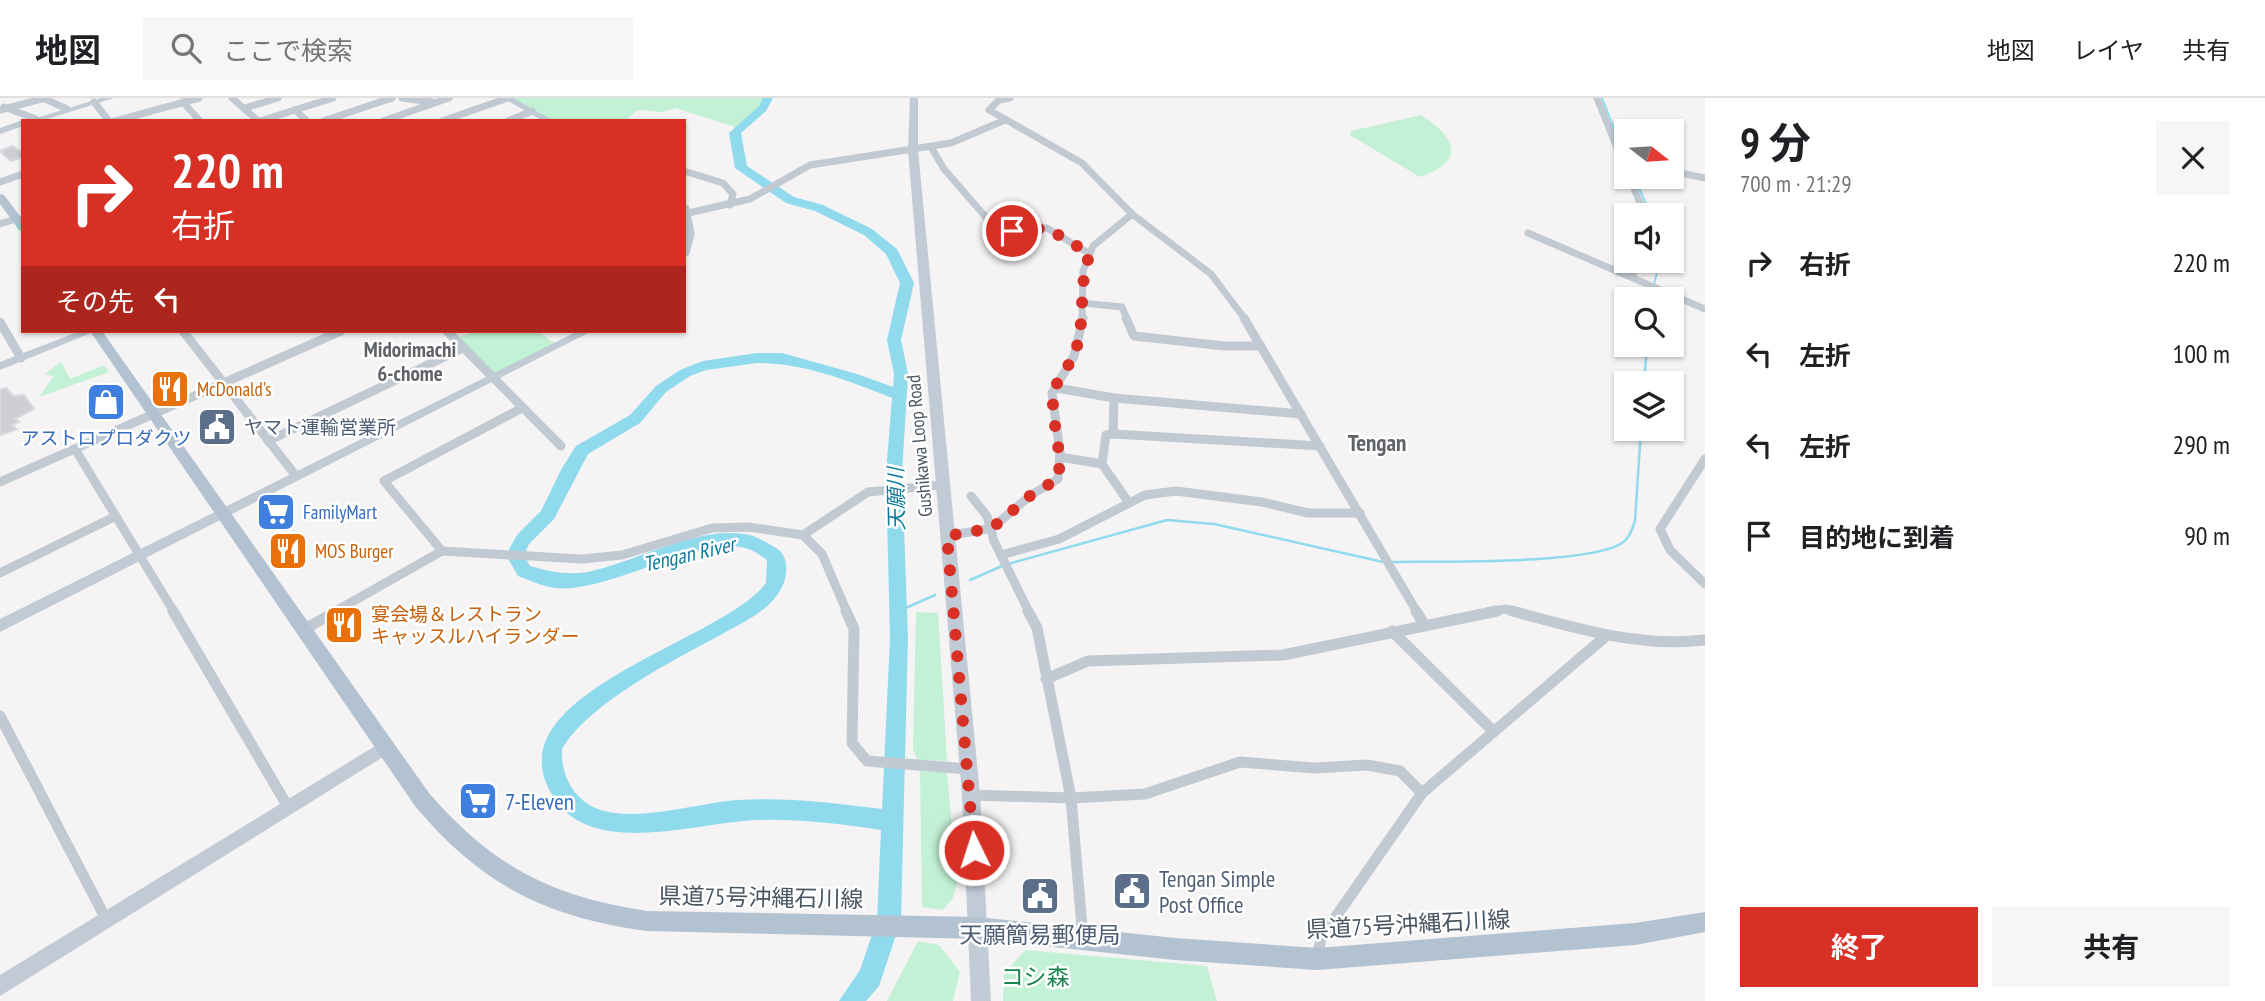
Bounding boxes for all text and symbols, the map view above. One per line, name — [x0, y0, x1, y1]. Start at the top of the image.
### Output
search box — [143, 17, 633, 80]
text: 地図 — [35, 28, 101, 71]
icon: search — [167, 29, 205, 67]
text: ここで検索 — [223, 34, 353, 67]
text: 地図 — [1987, 35, 2035, 66]
text: レイヤ — [2073, 35, 2144, 66]
text: 共有 — [2182, 35, 2230, 66]
text: 9 分 — [1740, 115, 1811, 170]
north arrow — [1614, 119, 1684, 189]
map controls — [1614, 119, 1684, 441]
button: close — [2156, 121, 2230, 195]
text: 220 m — [171, 138, 284, 202]
icon: right — [56, 147, 147, 238]
text: 700 m · 21:29 — [1740, 169, 1852, 198]
pin — [982, 201, 1042, 261]
button: sound — [1614, 203, 1684, 273]
text: 右折 — [171, 204, 235, 246]
icon: arrive — [993, 212, 1031, 250]
icon: right — [1740, 244, 1778, 282]
text: 220 m — [2172, 246, 2230, 279]
text: 右折 — [1799, 248, 1851, 281]
icon: left — [148, 280, 186, 318]
text: その先 — [56, 285, 134, 318]
button: search — [1614, 287, 1684, 357]
icon: left — [1740, 335, 1778, 373]
district label: Midorimachi 6-chome — [364, 336, 456, 387]
text: 100 m — [2172, 337, 2230, 370]
text: 左折 — [1799, 339, 1851, 372]
restaurant icon: McDonald's — [149, 368, 191, 410]
button: layers — [1614, 371, 1684, 441]
street label: Gushikawa Loop Road — [901, 374, 937, 518]
place label: McDonald's — [197, 377, 272, 401]
shop icon: アストロプロダクツ — [85, 381, 127, 423]
public building icon: ヤマト運輸営業所 — [196, 406, 238, 448]
place label: ヤマト運輸営業所 — [244, 415, 396, 439]
place label: アストロプロダクツ — [20, 426, 192, 450]
icon: left — [1740, 426, 1778, 464]
district label: Tengan — [1348, 428, 1406, 457]
text: 290 m — [2172, 428, 2230, 461]
text: 左折 — [1799, 430, 1851, 463]
water label: 天願川 — [882, 465, 910, 531]
supermarket icon: FamilyMart — [255, 491, 297, 533]
place label: FamilyMart — [303, 500, 378, 524]
icon: arrive — [1740, 517, 1778, 555]
text: 90 m — [2184, 519, 2230, 552]
text: 目的地に到着 — [1799, 521, 1955, 554]
restaurant icon: MOS Burger — [267, 530, 309, 572]
water label: Tengan River — [640, 530, 741, 578]
place label: MOS Burger — [315, 539, 394, 563]
place label: 宴会場＆レストラン キャッスルハイランダー — [371, 602, 580, 648]
restaurant icon: 宴会場＆レストラン キャッスルハイランダー — [323, 604, 365, 646]
supermarket icon: 7-Eleven — [457, 780, 499, 822]
place label: 7-Eleven — [505, 787, 574, 816]
position arrow — [937, 813, 1011, 887]
place label: Tengan Simple Post Office — [1159, 864, 1275, 919]
public building icon: Tengan Simple Post Office — [1111, 870, 1153, 912]
public building icon: 天願簡易郵便局 — [1019, 875, 1061, 917]
street label: 県道75号沖縄石川線 — [658, 881, 864, 913]
street label: 県道75号沖縄石川線 — [1305, 904, 1511, 944]
button: 終了 — [1740, 907, 1978, 987]
button: 共有 — [1992, 907, 2230, 987]
place label: 天願簡易郵便局 — [960, 920, 1121, 949]
park label: コシ森 — [1001, 962, 1070, 991]

